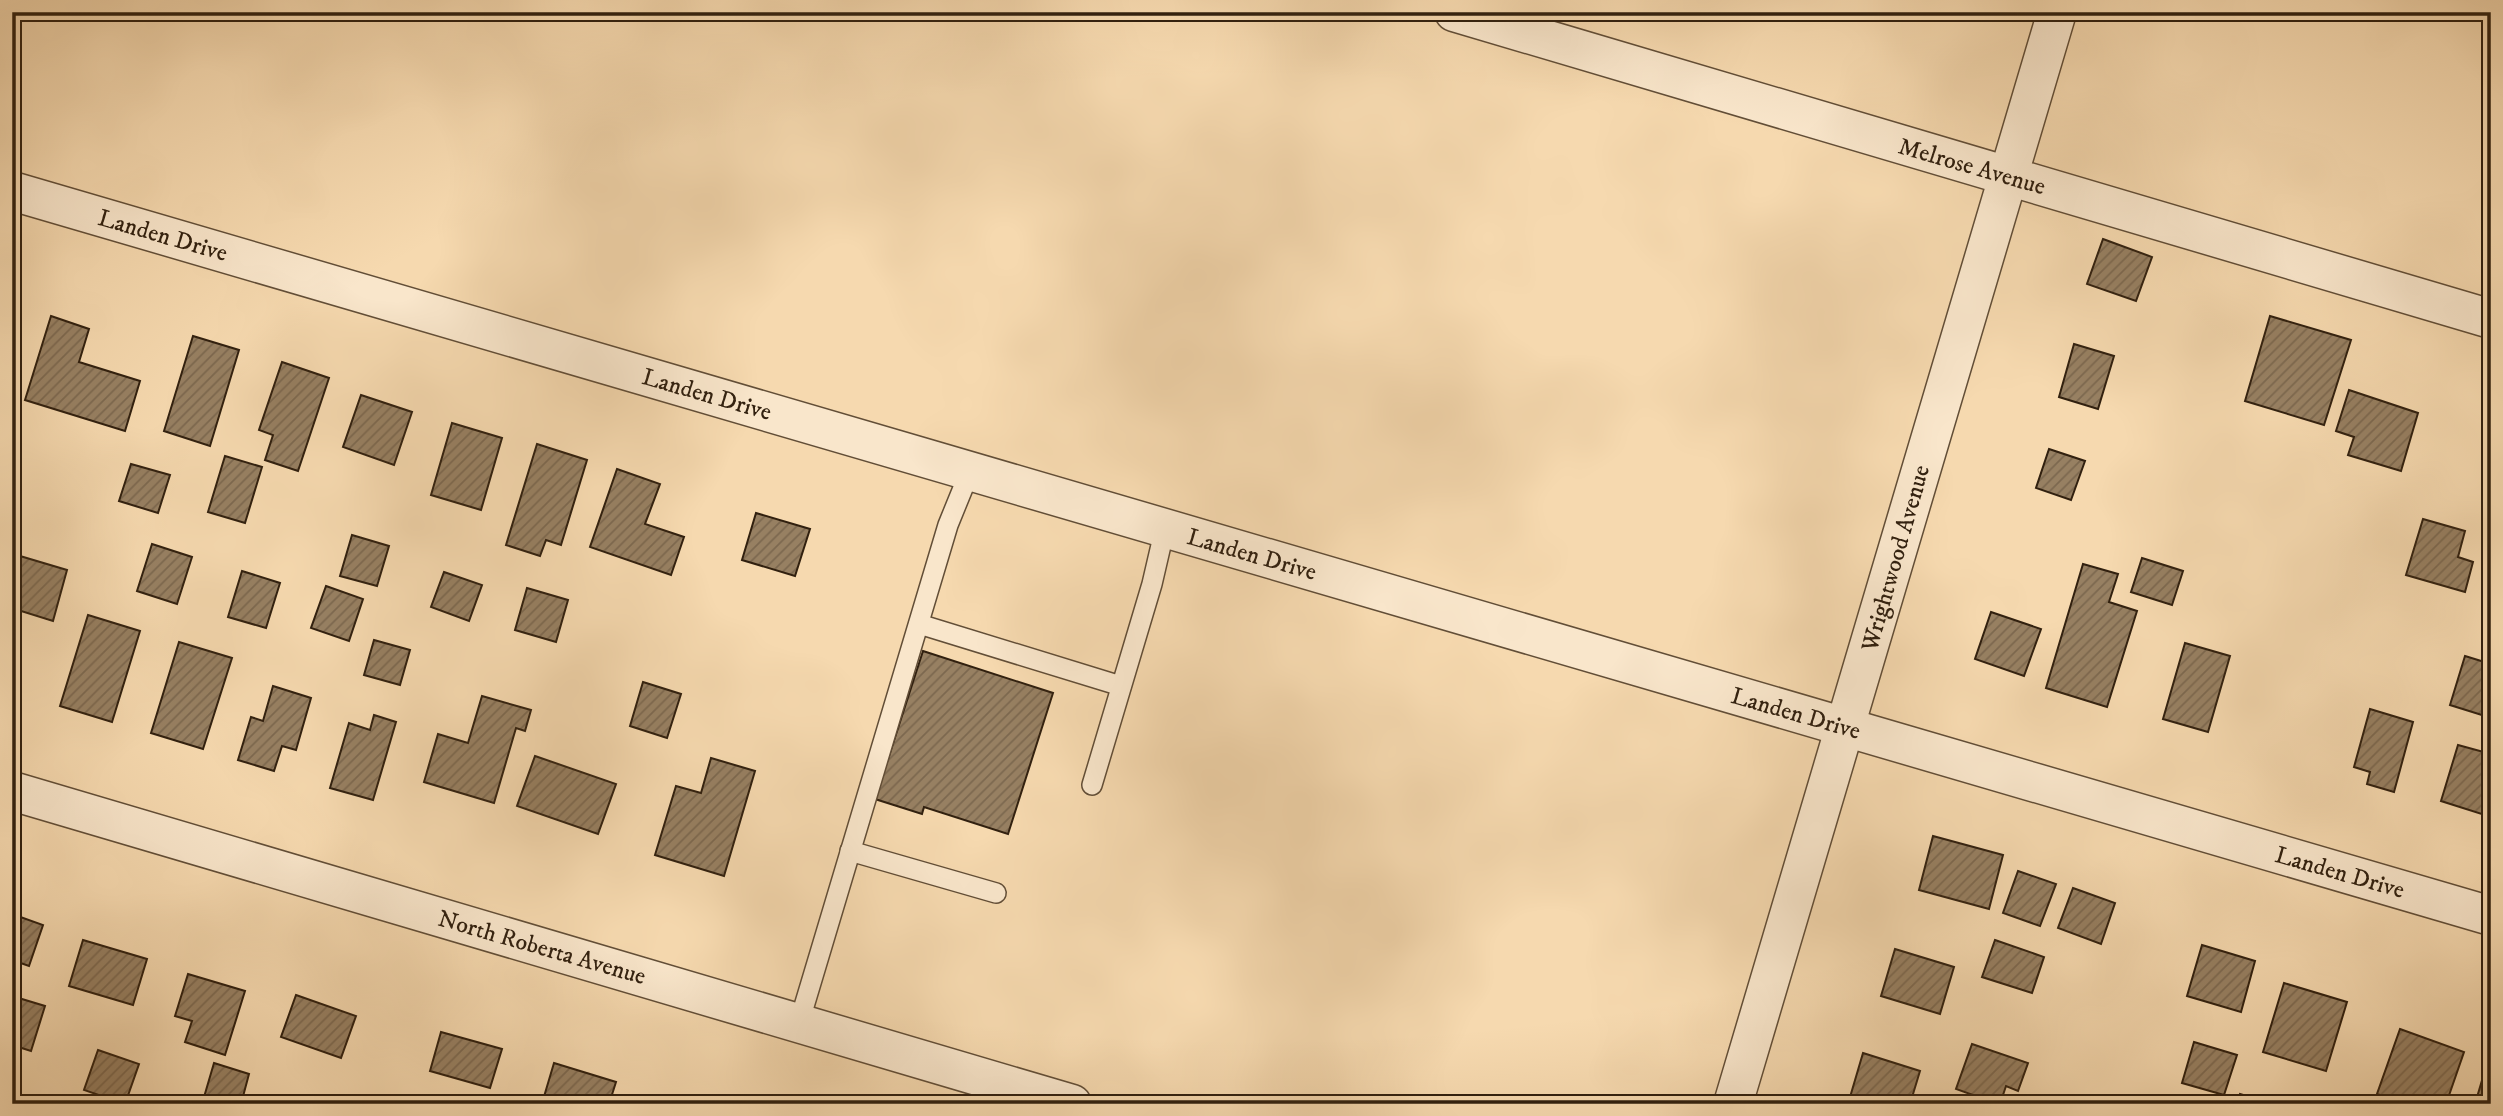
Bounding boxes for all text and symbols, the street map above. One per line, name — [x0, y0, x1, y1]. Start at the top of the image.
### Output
street label: Melrose Avenue — [1895, 132, 2049, 202]
street label: Landen Drive — [95, 203, 231, 269]
street label: Landen Drive — [639, 362, 775, 428]
street label: Wrightwood Avenue — [1855, 462, 1937, 656]
street label: Landen Drive — [1184, 522, 1320, 588]
street label: Landen Drive — [1728, 681, 1864, 747]
street label: Landen Drive — [2272, 840, 2408, 906]
street label: North Roberta Avenue — [434, 904, 649, 992]

